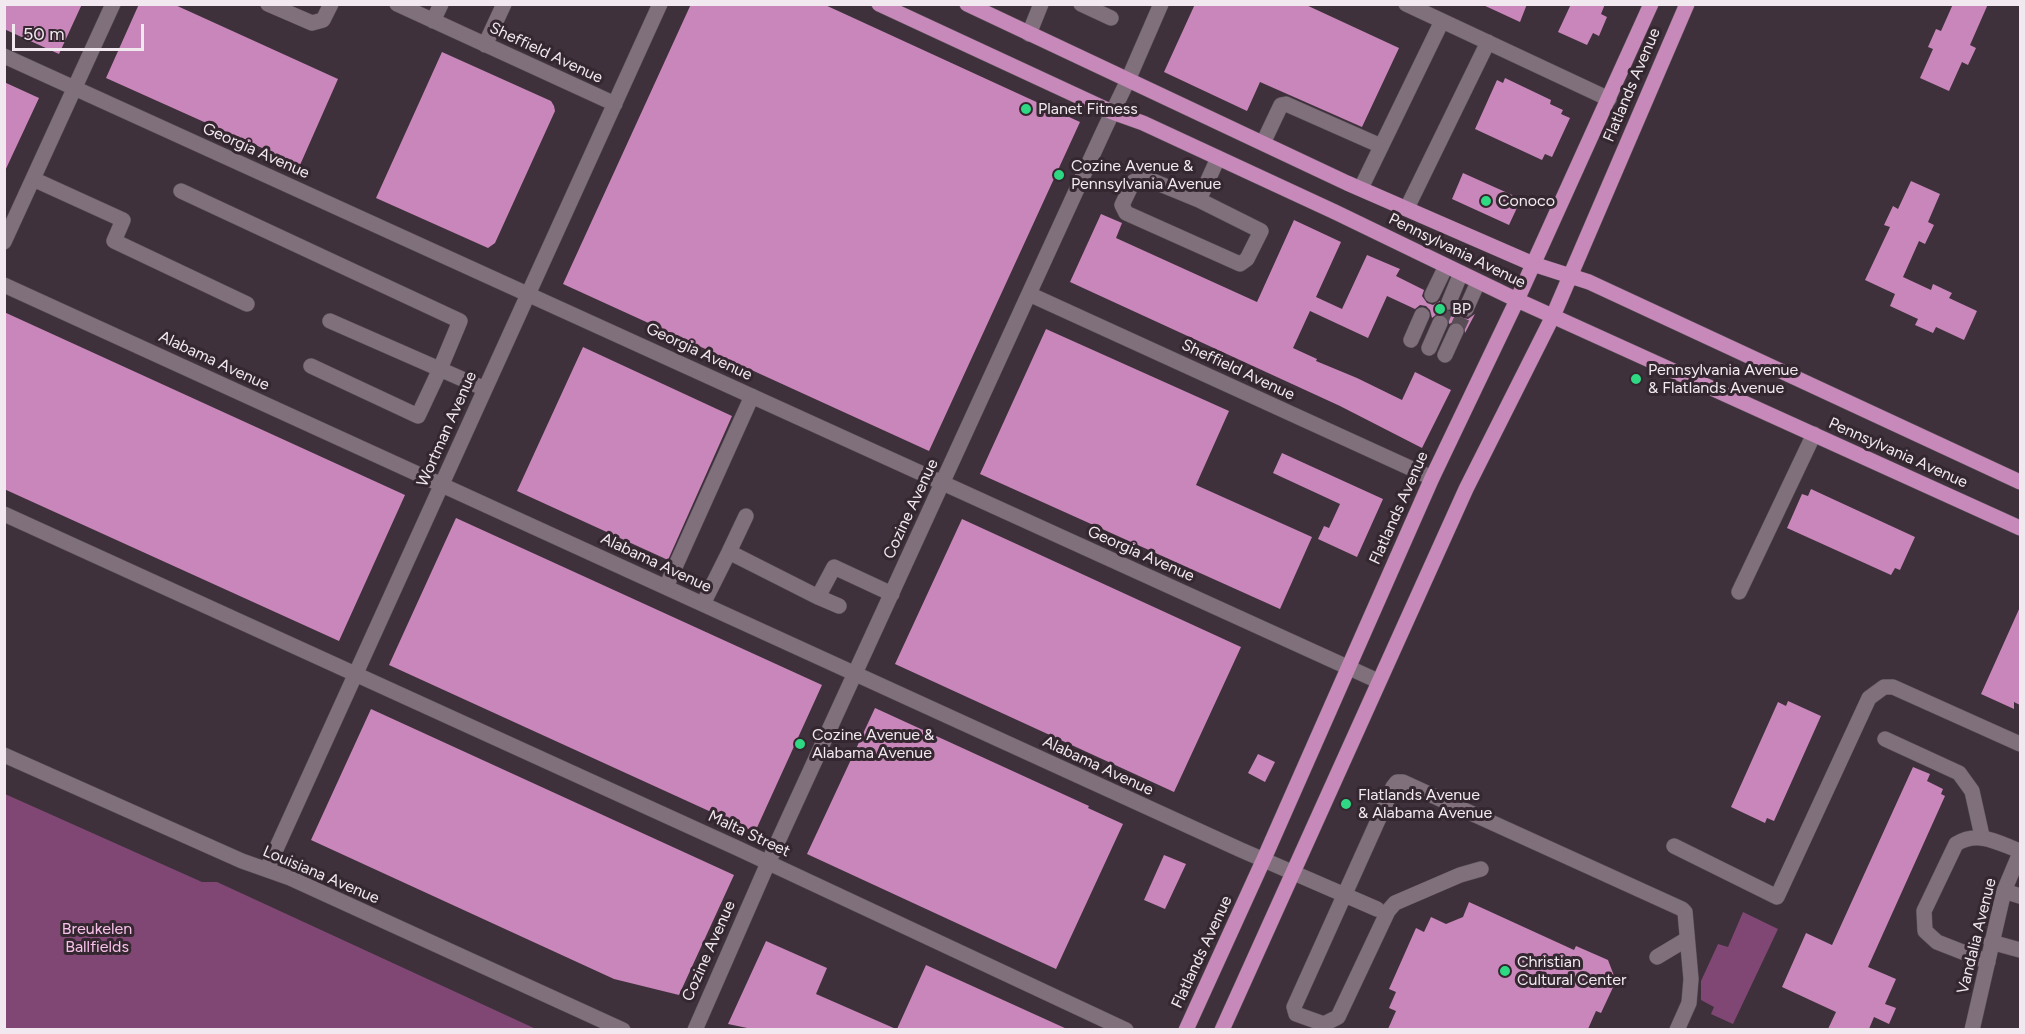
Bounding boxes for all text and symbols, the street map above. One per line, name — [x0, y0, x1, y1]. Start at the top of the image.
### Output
scale bar — [15, 12, 147, 50]
street label: Sheffield Avenue — [486, 18, 606, 88]
text: 50 m — [23, 23, 65, 45]
street label: Flatlands Avenue — [1599, 25, 1665, 145]
place label: Planet Fitness — [1038, 99, 1138, 119]
marker: Planet Fitness — [1019, 102, 1033, 116]
street label: Georgia Avenue — [200, 119, 312, 183]
place label: Cozine Avenue & Pennsylvania Avenue — [1071, 156, 1221, 194]
marker: Cozine Avenue & Pennsylvania Avenue — [1052, 168, 1066, 182]
place label: Conoco — [1498, 191, 1555, 211]
marker: Conoco — [1479, 194, 1493, 208]
street label: Pennsylvania Avenue — [1385, 209, 1529, 293]
place label: BP — [1452, 299, 1471, 319]
marker: BP — [1433, 302, 1447, 316]
street label: Georgia Avenue — [643, 319, 755, 385]
street label: Alabama Avenue — [156, 327, 272, 395]
street label: Sheffield Avenue — [1178, 335, 1298, 405]
place label: Pennsylvania Avenue & Flatlands Avenue — [1648, 360, 1798, 398]
street label: Wortman Avenue — [413, 368, 481, 490]
marker: Pennsylvania Avenue & Flatlands Avenue — [1629, 372, 1643, 386]
street label: Pennsylvania Avenue — [1825, 414, 1971, 492]
street label: Flatlands Avenue — [1365, 448, 1433, 568]
street label: Cozine Avenue — [879, 456, 943, 562]
street label: Georgia Avenue — [1085, 522, 1197, 586]
street label: Alabama Avenue — [598, 529, 714, 597]
place label: Cozine Avenue & Alabama Avenue — [812, 725, 934, 763]
street label: Alabama Avenue — [1040, 732, 1156, 800]
marker: Cozine Avenue & Alabama Avenue — [793, 737, 807, 751]
place label: Flatlands Avenue & Alabama Avenue — [1358, 785, 1492, 823]
marker: Flatlands Avenue & Alabama Avenue — [1339, 797, 1353, 811]
street label: Malta Street — [705, 807, 793, 861]
street label: Louisiana Avenue — [260, 842, 382, 908]
street label: Vandalia Avenue — [1953, 876, 2001, 996]
street label: Flatlands Avenue — [1168, 893, 1236, 1011]
street label: Cozine Avenue — [678, 898, 740, 1004]
park label: Breukelen Ballfields — [62, 919, 132, 957]
place label: Christian Cultural Center — [1517, 952, 1626, 990]
marker: Christian Cultural Center — [1498, 964, 1512, 978]

